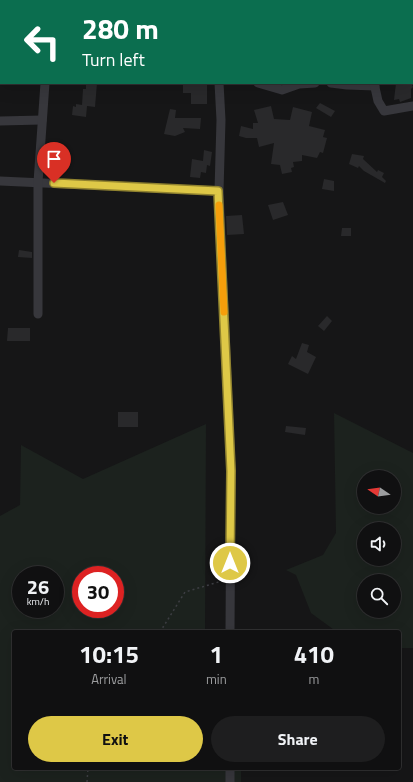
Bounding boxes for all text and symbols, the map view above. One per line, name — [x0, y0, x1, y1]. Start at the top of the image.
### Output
text: 280 m — [82, 7, 159, 50]
icon: left — [16, 16, 68, 68]
text: Turn left — [82, 46, 145, 73]
pin — [37, 142, 71, 183]
icon: arrive — [43, 148, 65, 170]
north arrow — [357, 470, 401, 514]
map controls — [357, 470, 401, 618]
button: sound — [357, 522, 401, 566]
position arrow — [209, 542, 251, 584]
speed limit sign: 30 — [72, 566, 124, 618]
text: 26 — [27, 571, 49, 602]
button: search — [357, 574, 401, 618]
text: km/h — [27, 594, 49, 609]
text: 10:15 — [79, 636, 139, 672]
text: 1 — [210, 636, 223, 672]
text: 410 — [294, 636, 334, 672]
text: Arrival — [91, 669, 127, 689]
text: min — [206, 669, 227, 689]
text: m — [308, 669, 319, 689]
button: Exit — [28, 716, 203, 762]
button: Share — [211, 716, 385, 762]

